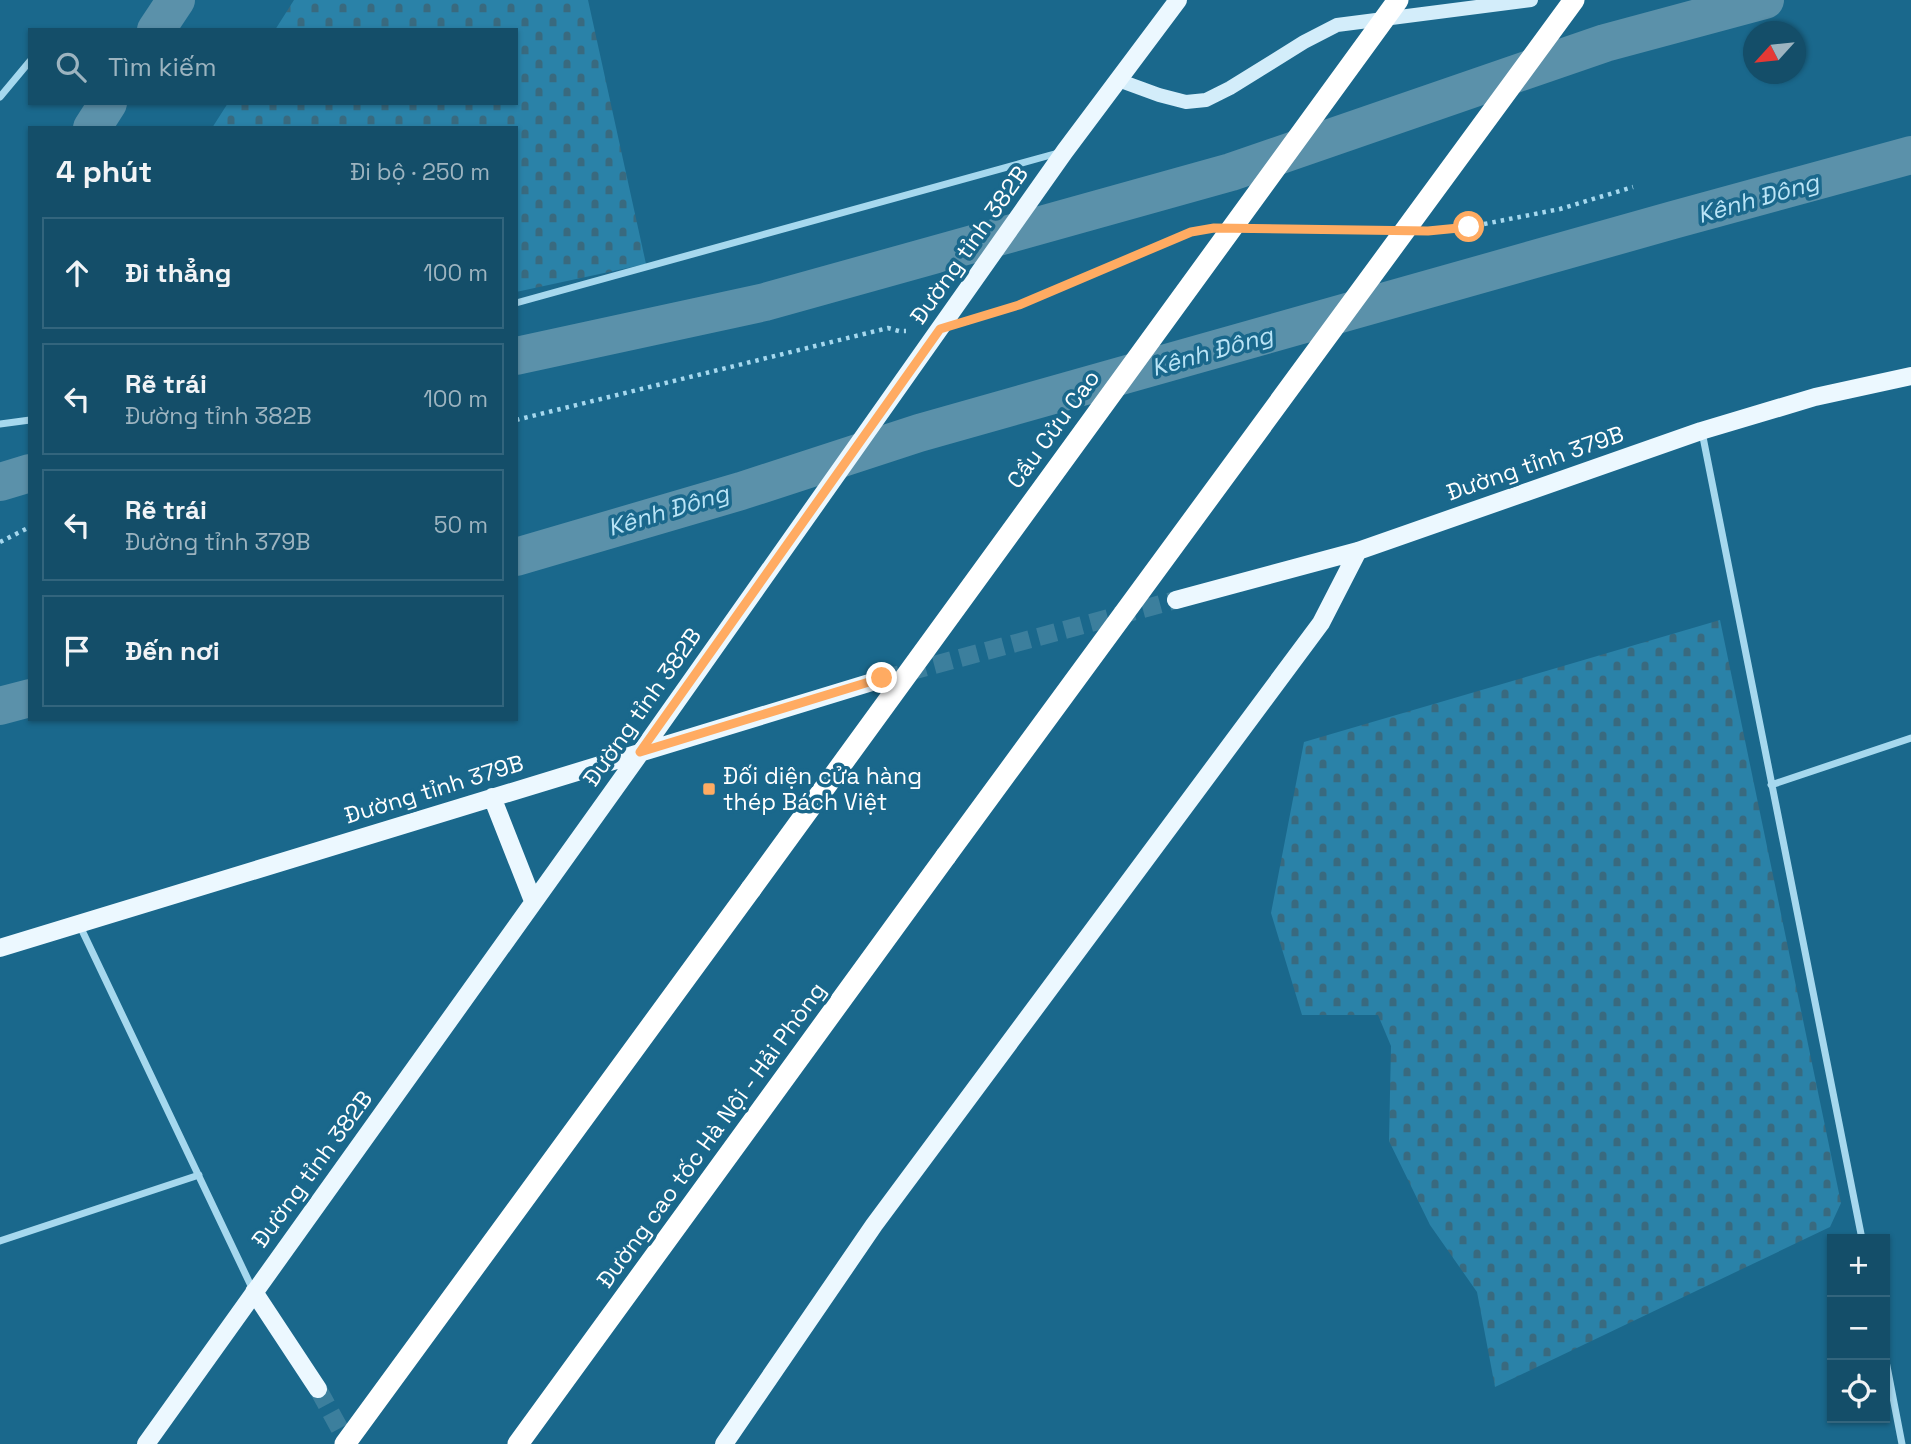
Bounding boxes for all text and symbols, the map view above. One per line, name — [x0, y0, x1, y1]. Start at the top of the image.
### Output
north arrow — [1743, 21, 1806, 84]
search box — [28, 28, 518, 105]
icon: search — [52, 48, 90, 86]
text: Tìm kiếm — [108, 50, 217, 84]
text: 4 phút — [56, 152, 152, 191]
text: Đi bộ · 250 m — [350, 157, 490, 187]
street label: Đường tỉnh 382B — [903, 160, 1035, 330]
water label: Kênh Đông — [1694, 165, 1824, 230]
route start — [1453, 211, 1484, 242]
icon: ahead — [58, 254, 96, 292]
text: Đi thẳng — [125, 256, 231, 290]
text: 100 m — [423, 258, 488, 288]
water label: Kênh Đông — [1148, 318, 1278, 383]
street label: Cầu Cửu Cao — [1000, 364, 1106, 494]
text: Rẽ trái — [125, 367, 207, 401]
icon: left — [58, 380, 96, 418]
text: 100 m — [423, 384, 488, 414]
text: Đường tỉnh 382B — [125, 401, 312, 431]
street label: Đường tỉnh 379B — [1442, 419, 1628, 507]
water label: Kênh Đông — [604, 476, 734, 543]
text: Rẽ trái — [125, 493, 207, 527]
icon: left — [58, 506, 96, 544]
text: 50 m — [434, 510, 488, 540]
text: Đường tỉnh 379B — [125, 527, 311, 557]
street label: Đường tỉnh 382B — [576, 622, 708, 792]
icon: arrive — [58, 632, 96, 670]
text: Đến nơi — [125, 634, 220, 668]
route end — [866, 662, 897, 693]
street label: Đường tỉnh 379B — [341, 748, 527, 830]
place label: Đối diện cửa hàng thép Bách Việt — [723, 761, 922, 817]
marker: Đối diện cửa hàng thép Bách Việt — [701, 781, 717, 797]
street label: Đường cao tốc Hà Nội - Hải Phòng — [590, 976, 832, 1294]
street label: Đường tỉnh 382B — [245, 1085, 379, 1253]
map controls — [1827, 1234, 1890, 1423]
button: + — [1827, 1234, 1890, 1297]
button: − — [1827, 1297, 1890, 1360]
button: locate — [1827, 1360, 1890, 1423]

